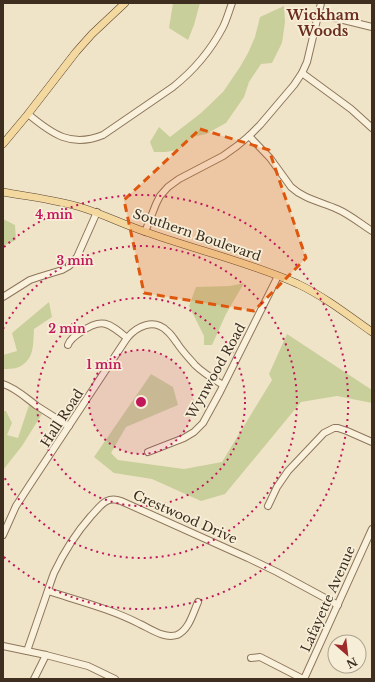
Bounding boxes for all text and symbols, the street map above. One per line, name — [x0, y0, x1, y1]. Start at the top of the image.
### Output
district label: Wickham Woods — [286, 6, 360, 40]
street label: Southern Boulevard — [131, 205, 263, 265]
text: 4 min — [35, 207, 73, 222]
text: 3 min — [56, 253, 94, 268]
street label: Wynwood Road — [182, 320, 249, 423]
text: 2 min — [48, 321, 86, 336]
text: 1 min — [87, 357, 122, 372]
street label: Hall Road — [37, 386, 87, 450]
centre of rings — [134, 395, 148, 409]
street label: Crestwood Drive — [130, 486, 240, 548]
street label: Lafayette Avenue — [297, 543, 359, 655]
north arrow — [327, 634, 367, 674]
text: N — [343, 654, 360, 672]

